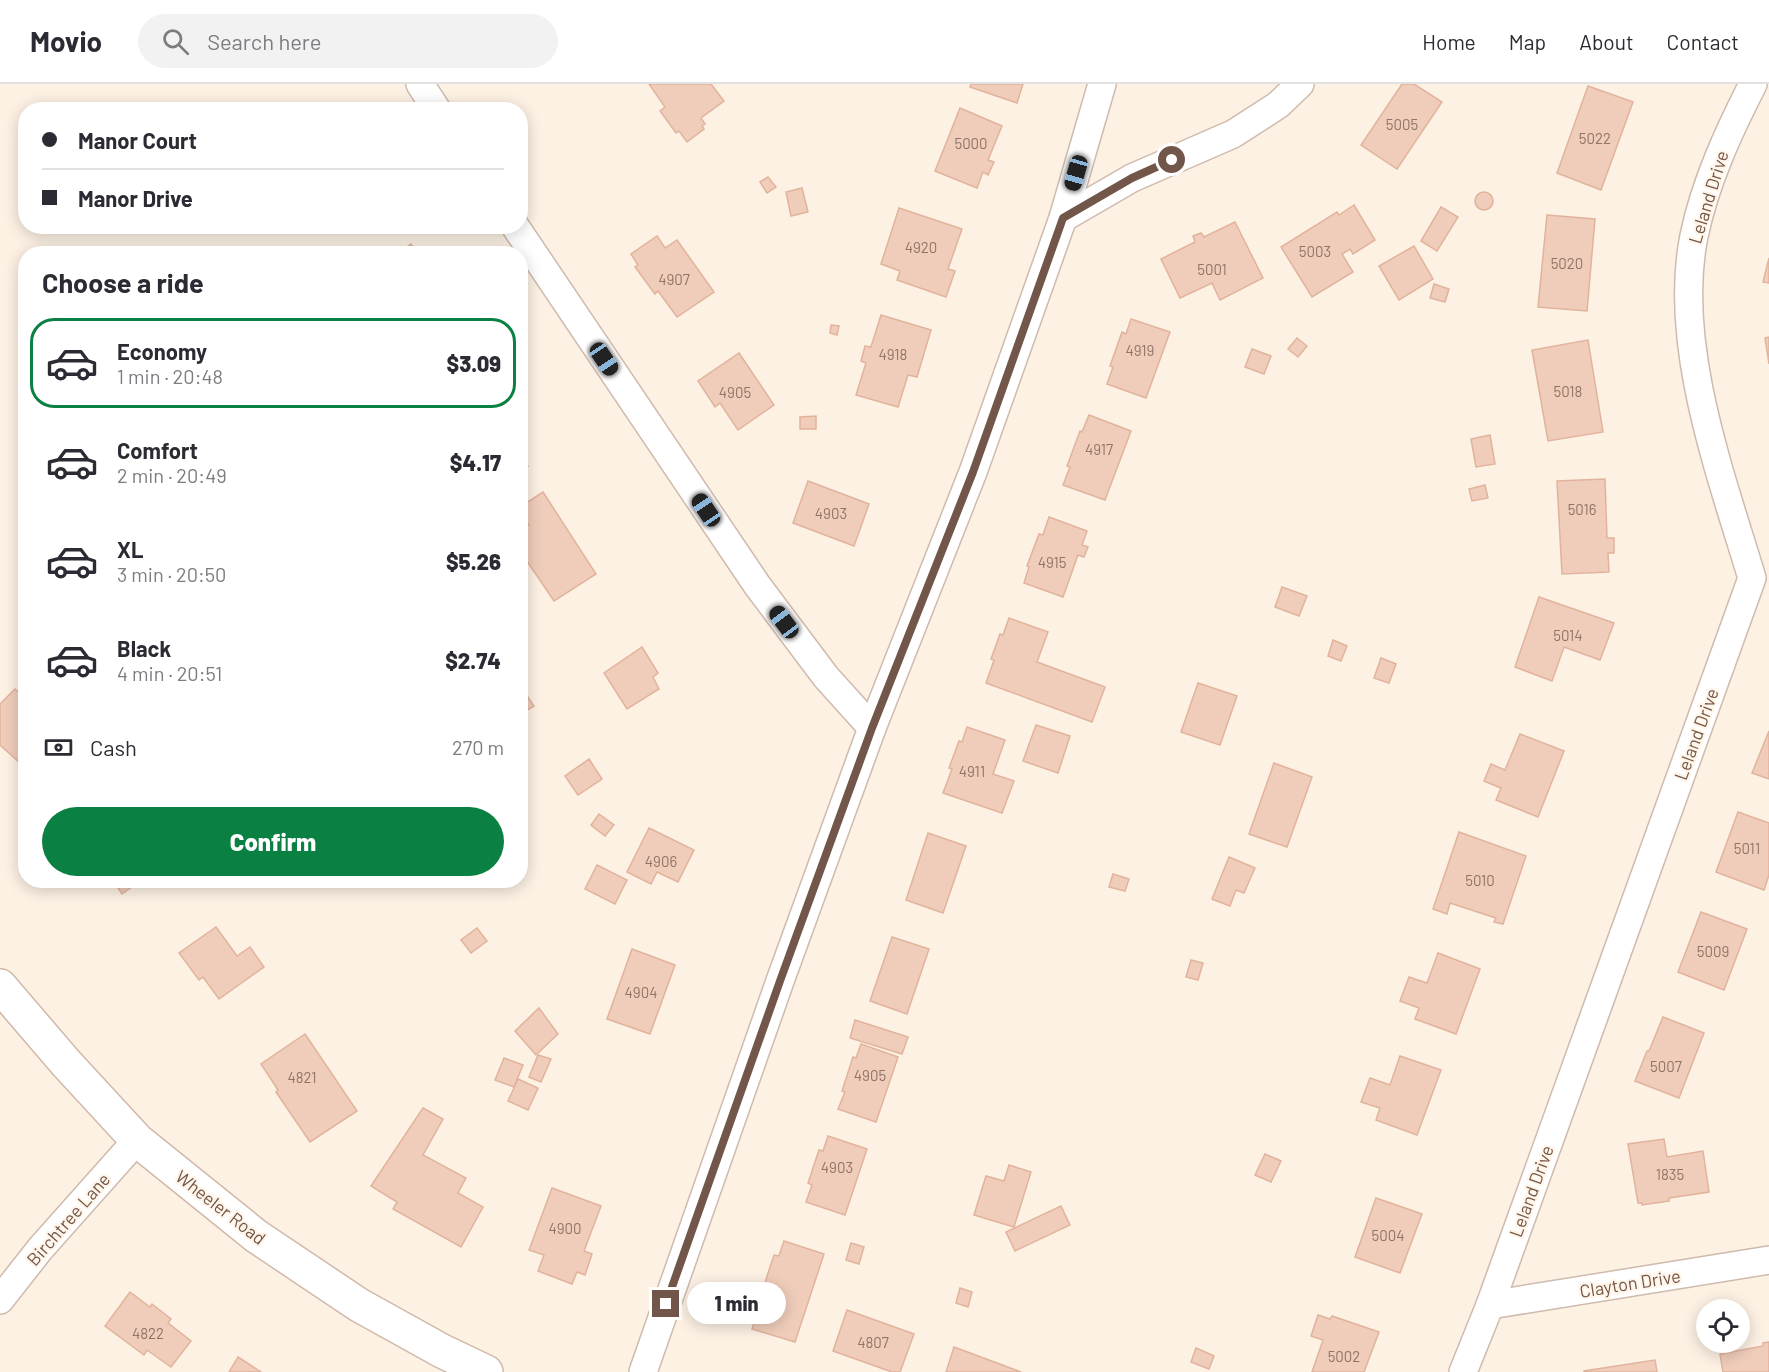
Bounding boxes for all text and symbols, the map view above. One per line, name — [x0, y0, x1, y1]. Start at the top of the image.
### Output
search box — [138, 14, 558, 68]
text: Movio — [30, 24, 102, 58]
icon: search — [159, 25, 192, 58]
text: Search here — [207, 28, 322, 54]
text: Home — [1422, 29, 1476, 54]
text: Map — [1509, 29, 1546, 54]
text: About — [1579, 29, 1634, 54]
text: Contact — [1667, 29, 1739, 54]
house number: 5005 — [1386, 115, 1418, 133]
text: Manor Court — [78, 127, 197, 153]
house number: 5022 — [1579, 129, 1611, 147]
house number: 5000 — [954, 134, 988, 152]
route start — [1158, 146, 1185, 173]
street label: Leland Drive — [1683, 148, 1733, 246]
car — [1062, 153, 1090, 193]
text: Manor Drive — [78, 185, 193, 211]
house number: 4920 — [905, 238, 937, 256]
house number: 5003 — [1299, 242, 1331, 260]
house number: 5020 — [1551, 254, 1583, 272]
house number: 5001 — [1197, 260, 1227, 278]
text: Choose a ride — [42, 266, 204, 298]
house number: 4907 — [658, 270, 690, 288]
icon: car — [45, 336, 99, 390]
text: Economy — [117, 338, 207, 364]
car — [586, 339, 622, 379]
house number: 4919 — [1126, 341, 1154, 359]
house number: 4918 — [879, 345, 907, 363]
text: $3.09 — [447, 350, 501, 376]
text: 1 min · 20:48 — [117, 364, 223, 388]
house number: 5018 — [1554, 382, 1582, 400]
house number: 4905 — [719, 383, 751, 401]
icon: car — [45, 435, 99, 489]
text: Comfort — [117, 437, 198, 463]
house number: 4917 — [1085, 440, 1113, 458]
text: $4.17 — [450, 449, 501, 475]
text: 2 min · 20:49 — [117, 463, 227, 487]
car — [688, 490, 724, 530]
house number: 5016 — [1568, 500, 1596, 518]
house number: 4903 — [815, 504, 847, 522]
icon: car — [45, 534, 99, 588]
text: XL — [117, 536, 143, 562]
text: $5.26 — [446, 548, 501, 574]
house number: 4915 — [1038, 553, 1066, 571]
text: 3 min · 20:50 — [117, 562, 226, 586]
car — [766, 602, 802, 642]
house number: 5014 — [1553, 626, 1583, 644]
icon: car — [45, 633, 99, 687]
text: Black — [117, 635, 171, 661]
text: $2.74 — [445, 647, 501, 673]
text: 4 min · 20:51 — [117, 661, 222, 685]
street label: Leland Drive — [1669, 685, 1723, 783]
icon: cash — [42, 731, 75, 764]
text: Cash — [90, 734, 137, 760]
text: 270 m — [452, 735, 504, 759]
house number: 4911 — [959, 762, 985, 780]
button: Confirm — [42, 807, 504, 876]
house number: 5011 — [1734, 839, 1760, 857]
house number: 4906 — [645, 852, 677, 870]
house number: 5010 — [1465, 871, 1495, 889]
house number: 5009 — [1697, 942, 1729, 960]
house number: 4904 — [625, 983, 657, 1001]
house number: 5007 — [1650, 1057, 1682, 1075]
house number: 4905 — [854, 1066, 886, 1084]
house number: 4821 — [287, 1068, 317, 1086]
street label: Leland Drive — [1504, 1142, 1558, 1240]
house number: 4903 — [821, 1158, 853, 1176]
street label: Wheeler Road — [172, 1165, 270, 1249]
house number: 1835 — [1656, 1165, 1684, 1183]
street label: Birchtree Lane — [22, 1168, 114, 1270]
house number: 4900 — [548, 1219, 582, 1237]
house number: 5004 — [1372, 1226, 1404, 1244]
street label: Clayton Drive — [1578, 1264, 1682, 1302]
callout: 1 min — [687, 1283, 786, 1325]
route end — [652, 1290, 679, 1317]
text: 1 min — [715, 1291, 758, 1315]
map controls — [1696, 1299, 1750, 1353]
button: locate — [1696, 1299, 1750, 1353]
house number: 4822 — [132, 1324, 164, 1342]
house number: 4807 — [857, 1333, 889, 1351]
house number: 5002 — [1328, 1347, 1360, 1365]

